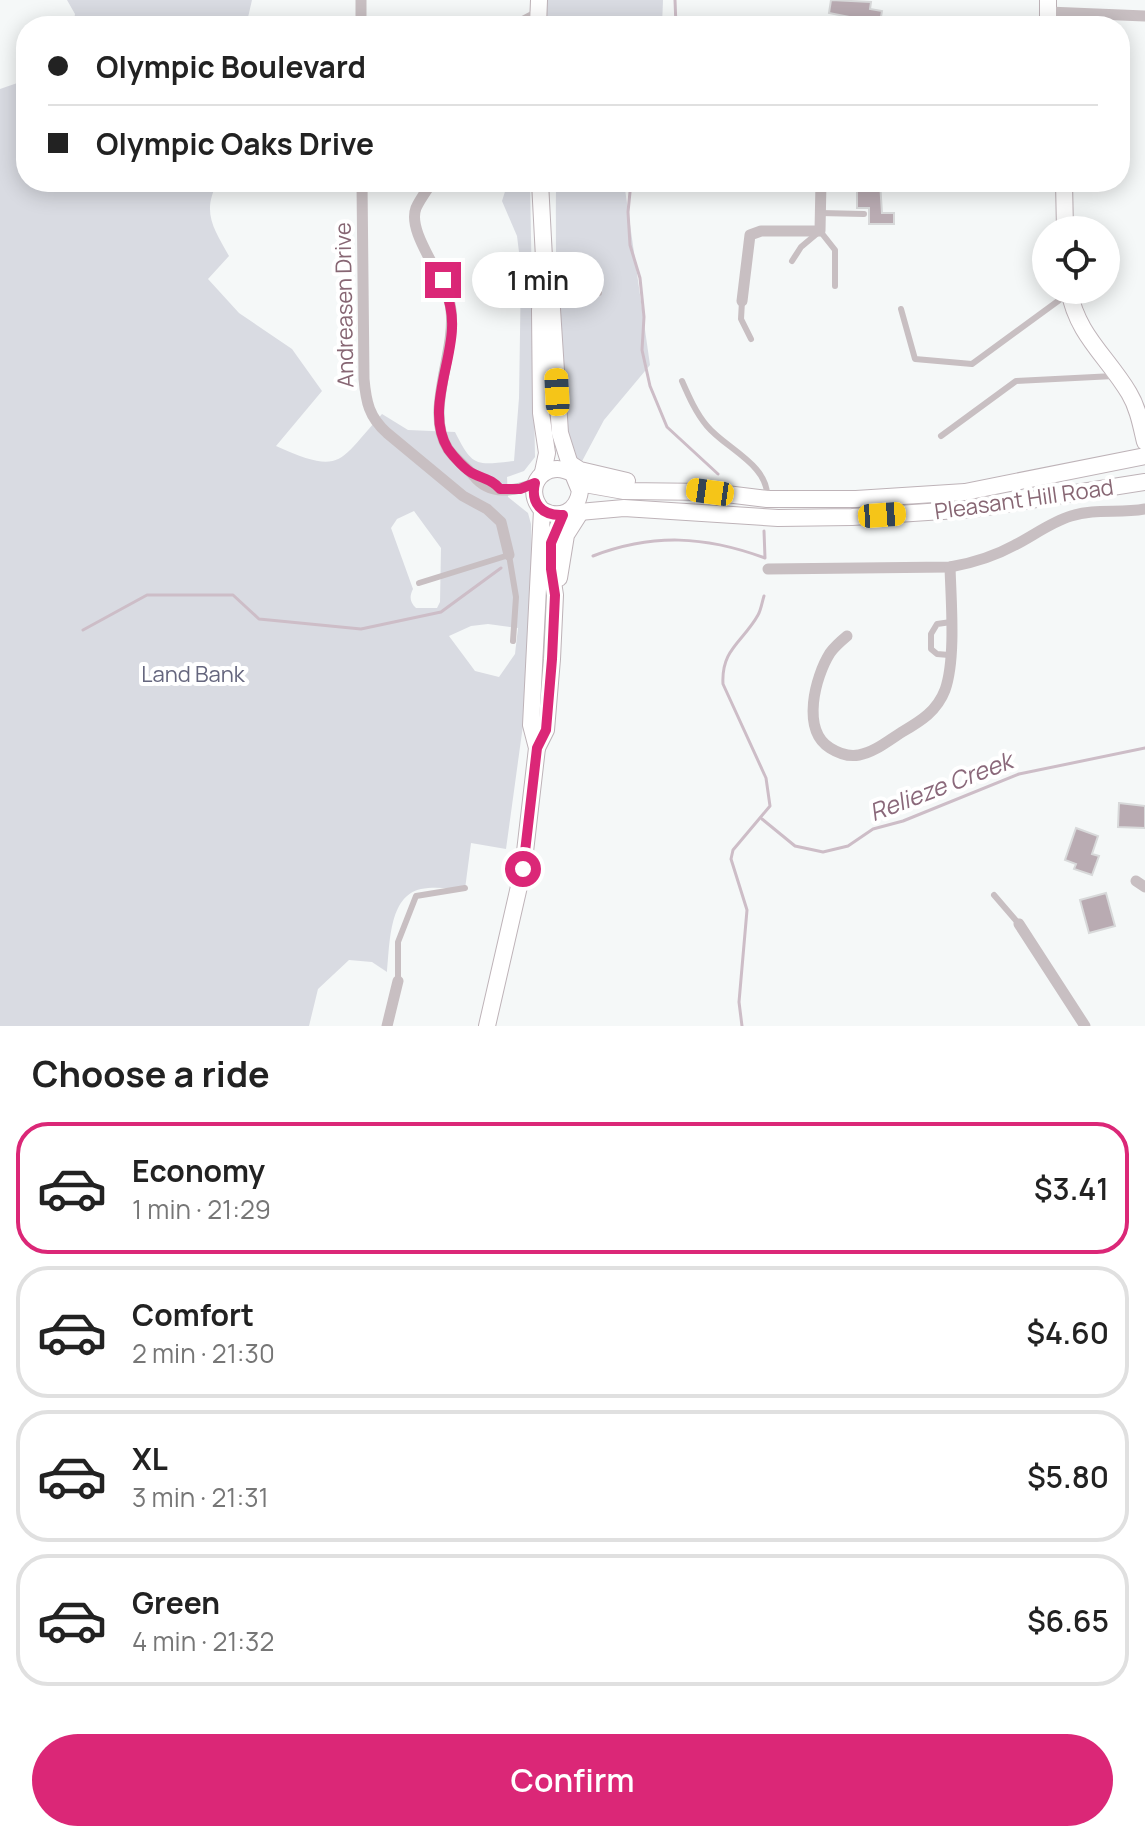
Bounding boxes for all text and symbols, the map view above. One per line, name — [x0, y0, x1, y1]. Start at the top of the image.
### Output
text: Olympic Boulevard — [96, 46, 366, 87]
text: Olympic Oaks Drive — [96, 123, 374, 164]
map controls — [1032, 216, 1120, 304]
button: locate — [1032, 216, 1120, 304]
street label: Andreasen Drive — [328, 222, 360, 388]
callout: 1 min — [471, 252, 603, 308]
route end — [425, 262, 461, 298]
text: 1 min — [507, 262, 569, 298]
car — [544, 367, 570, 417]
street label: Pleasant Hill Road — [933, 472, 1115, 526]
car — [685, 477, 735, 507]
car — [857, 501, 907, 529]
park label: Land Bank — [141, 659, 246, 689]
water label: Relieze Creek — [864, 742, 1020, 828]
route start — [505, 851, 541, 887]
text: Choose a ride — [32, 1049, 270, 1098]
text: Economy — [132, 1150, 265, 1191]
icon: car — [36, 1152, 108, 1224]
text: $3.41 — [1034, 1168, 1109, 1209]
text: 1 min · 21:29 — [132, 1191, 271, 1227]
text: Comfort — [132, 1294, 254, 1335]
icon: car — [36, 1296, 108, 1368]
text: $4.60 — [1027, 1312, 1109, 1353]
text: 2 min · 21:30 — [132, 1335, 275, 1371]
text: XL — [132, 1438, 168, 1479]
icon: car — [36, 1440, 108, 1512]
text: $5.80 — [1027, 1456, 1109, 1497]
text: 3 min · 21:31 — [132, 1479, 269, 1515]
text: Green — [132, 1582, 220, 1623]
icon: car — [36, 1584, 108, 1656]
text: $6.65 — [1027, 1600, 1109, 1641]
text: 4 min · 21:32 — [132, 1623, 274, 1659]
button: Confirm — [32, 1734, 1113, 1826]

